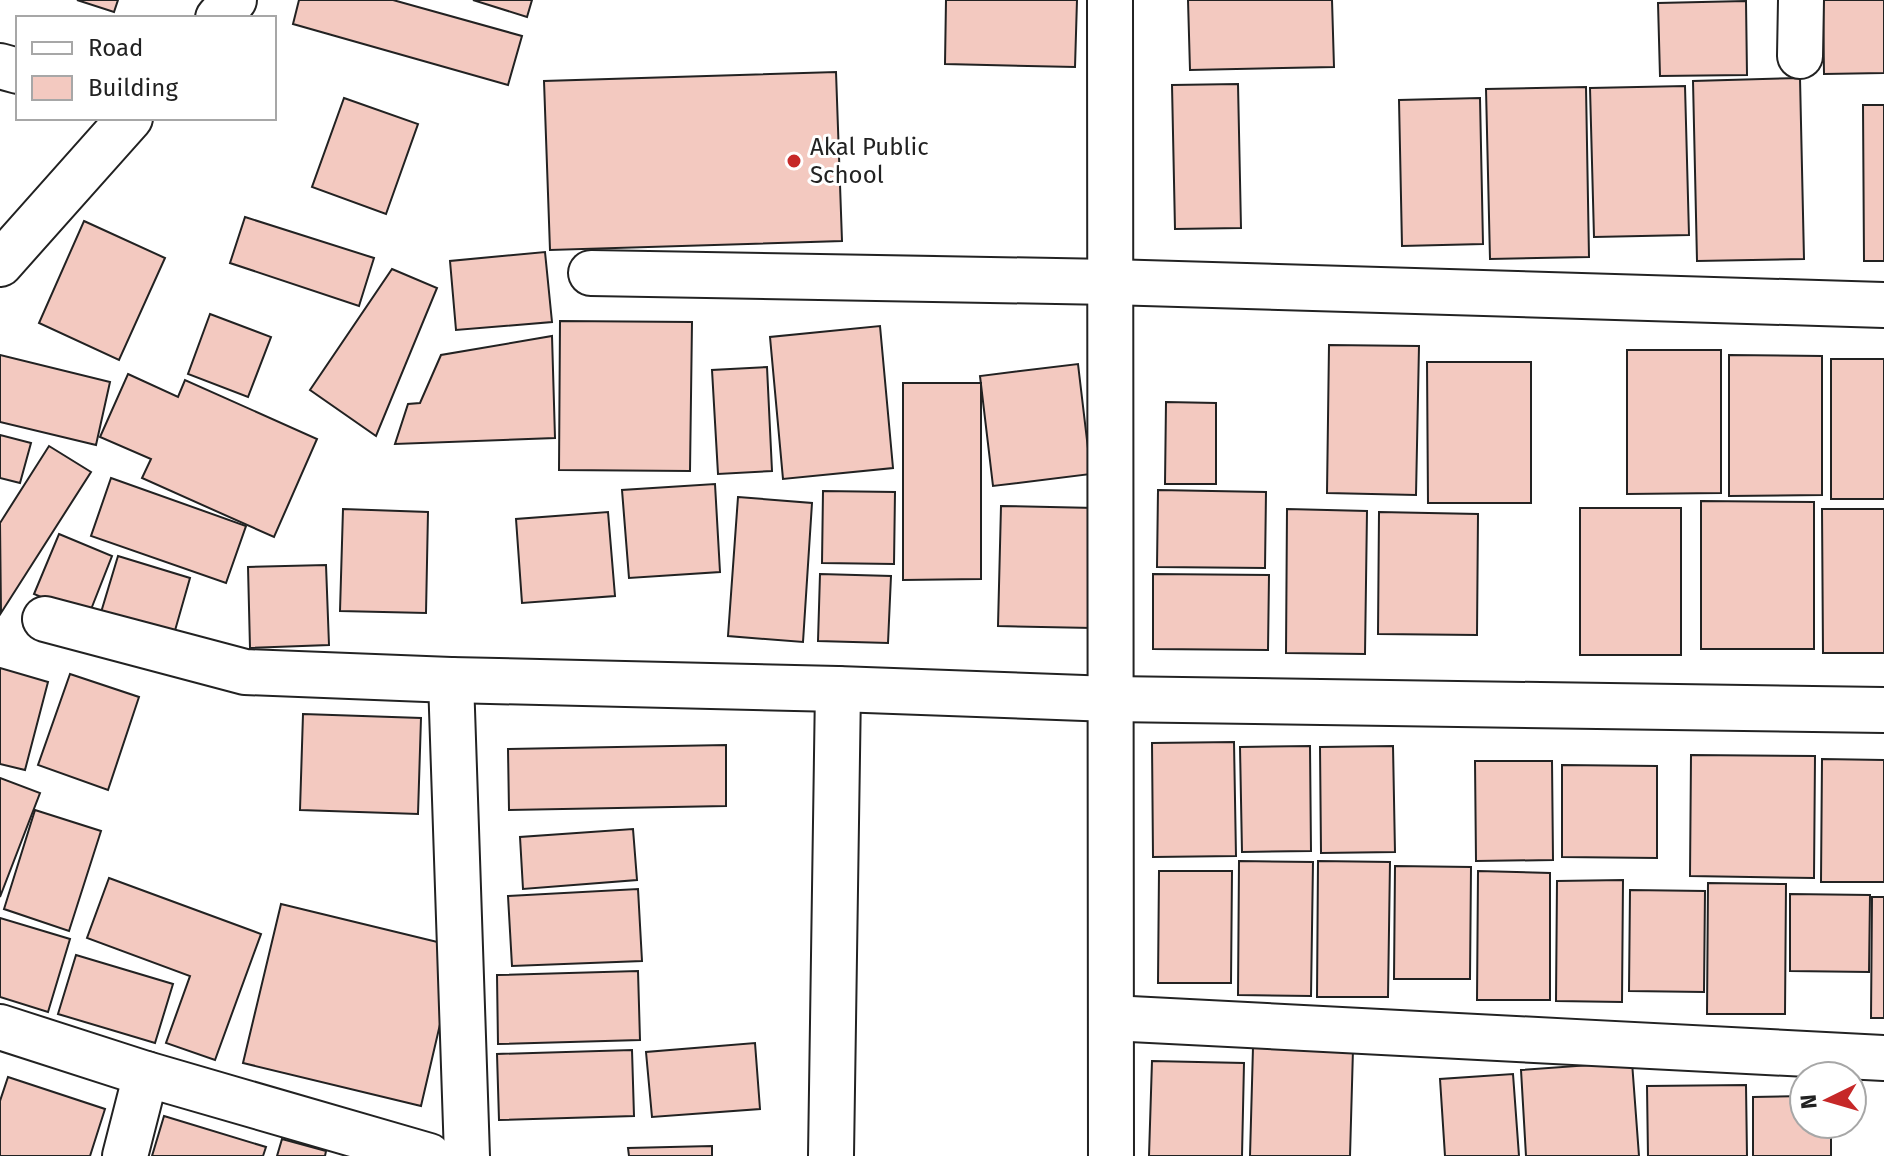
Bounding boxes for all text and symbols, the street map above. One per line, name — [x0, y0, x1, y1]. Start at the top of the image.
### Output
legend — [16, 16, 276, 120]
text: Road — [88, 34, 143, 62]
text: Building — [88, 74, 178, 102]
place label: Akal Public School — [810, 133, 929, 189]
marker: Akal Public School — [785, 152, 803, 170]
north arrow — [1788, 1060, 1868, 1140]
text: N — [1794, 1093, 1823, 1110]

